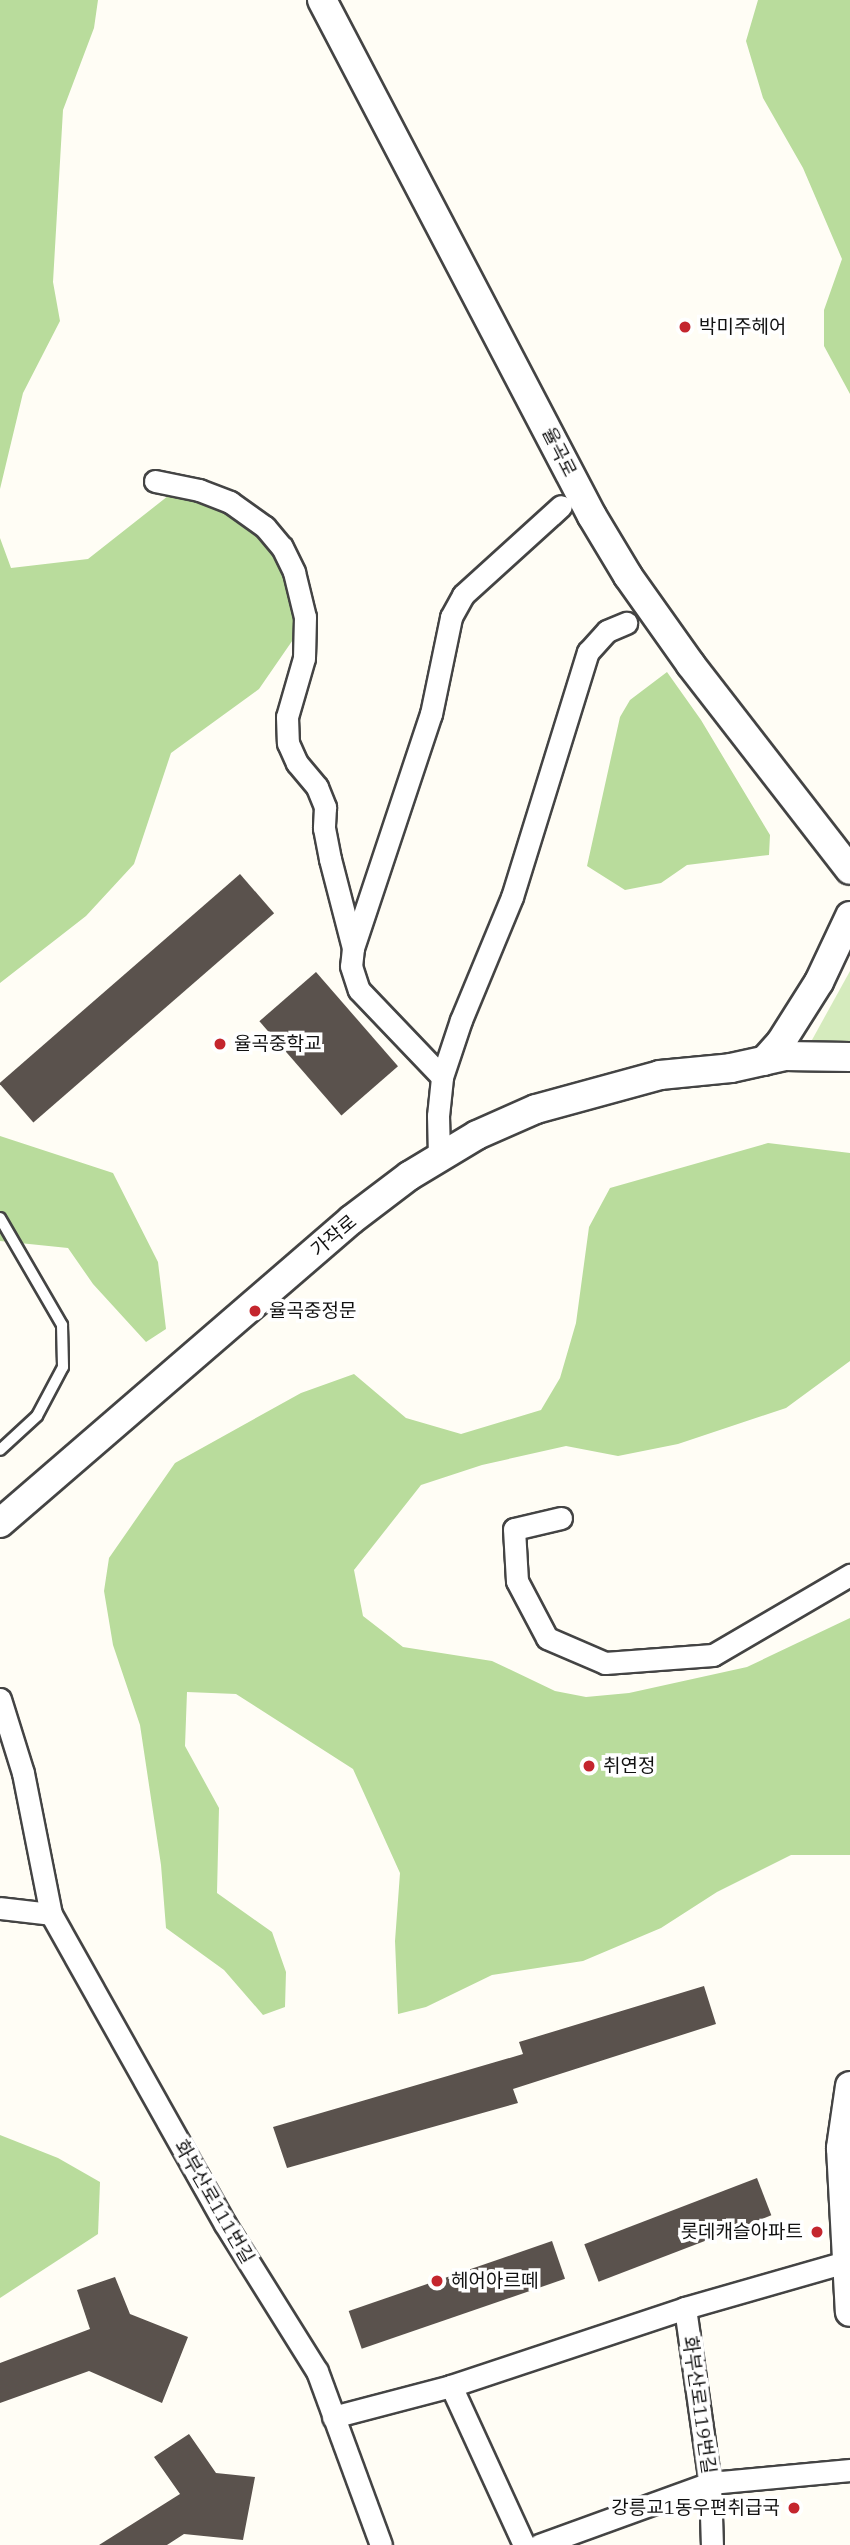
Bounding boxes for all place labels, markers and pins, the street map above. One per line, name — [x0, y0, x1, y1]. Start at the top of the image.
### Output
place label: 박미주헤어 — [699, 316, 786, 338]
marker: 박미주헤어 — [677, 319, 693, 335]
place label: 율곡중학교 — [234, 1033, 321, 1055]
marker: 율곡중학교 — [212, 1036, 228, 1052]
place label: 율곡중정문 — [269, 1300, 356, 1322]
marker: 율곡중정문 — [247, 1303, 263, 1319]
place label: 취연정 — [603, 1755, 655, 1777]
marker: 취연정 — [581, 1758, 597, 1774]
place label: 롯데캐슬아파트 — [681, 2221, 803, 2243]
marker: 롯데캐슬아파트 — [809, 2224, 825, 2240]
place label: 헤어아르떼 — [451, 2270, 538, 2292]
marker: 헤어아르떼 — [429, 2273, 445, 2289]
place label: 강릉교1동우편취급국 — [611, 2497, 780, 2519]
marker: 강릉교1동우편취급국 — [786, 2500, 802, 2516]

